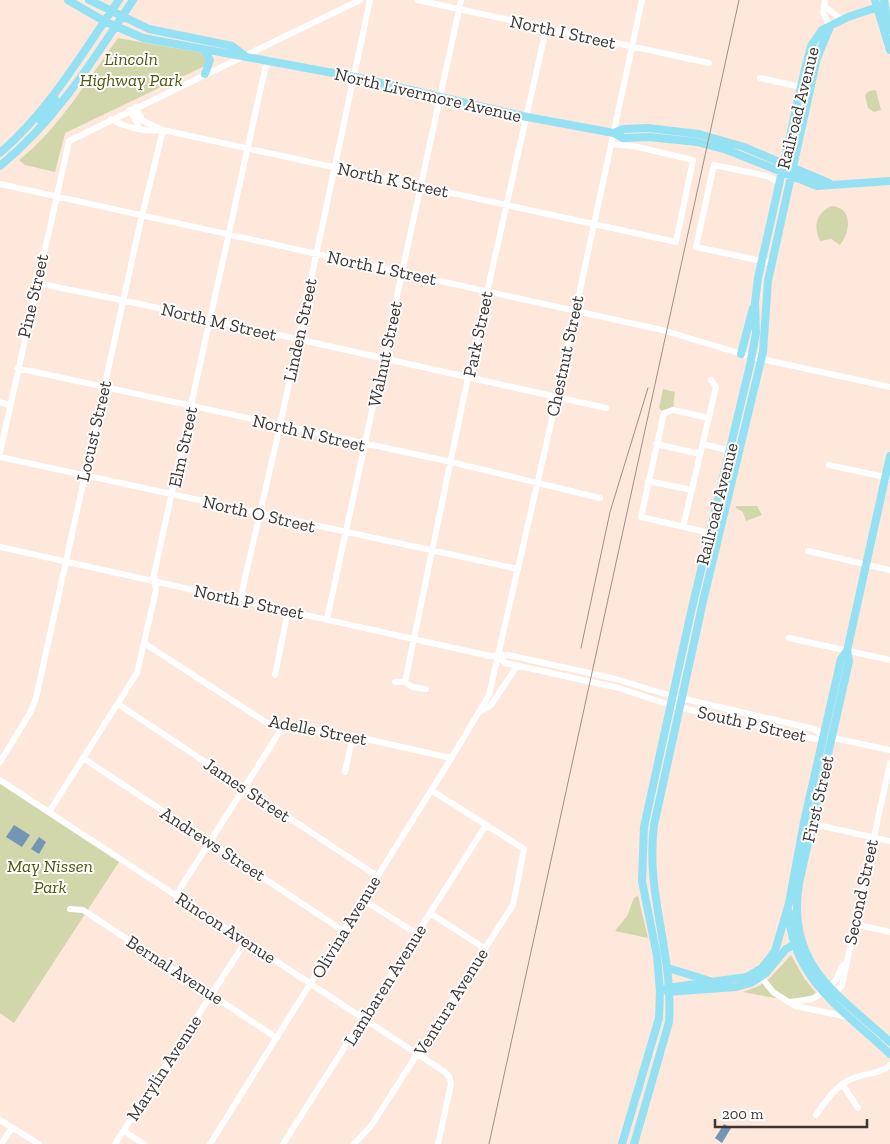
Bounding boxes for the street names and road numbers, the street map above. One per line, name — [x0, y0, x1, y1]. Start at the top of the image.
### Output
street label: North I Street — [508, 10, 618, 54]
street label: Railroad Avenue — [772, 44, 824, 172]
street label: North Livermore Avenue — [332, 63, 524, 127]
street label: North K Street — [335, 157, 451, 203]
street label: North L Street — [325, 246, 439, 290]
street label: Pine Street — [13, 251, 53, 340]
street label: Linden Street — [278, 276, 322, 384]
street label: Park Street — [458, 289, 498, 379]
street label: Chestnut Street — [541, 293, 589, 419]
street label: North M Street — [159, 298, 279, 346]
street label: Walnut Street — [363, 299, 407, 409]
street label: Locust Street — [72, 378, 116, 484]
street label: Elm Street — [164, 404, 202, 490]
street label: North N Street — [250, 409, 368, 457]
street label: Railroad Avenue — [691, 440, 743, 568]
street label: North O Street — [201, 490, 318, 538]
street label: North P Street — [192, 580, 306, 624]
street label: South P Street — [695, 701, 809, 747]
street label: Adelle Street — [267, 710, 369, 750]
street label: James Street — [199, 753, 295, 827]
street label: First Street — [797, 753, 839, 845]
street label: Andrews Street — [156, 802, 270, 886]
street label: Second Street — [839, 837, 883, 947]
street label: Olivina Avenue — [307, 871, 385, 983]
street label: Rincon Avenue — [172, 887, 280, 969]
street label: Lambaren Avenue — [339, 920, 431, 1050]
street label: Bernal Avenue — [122, 930, 228, 1010]
street label: Ventura Avenue — [409, 944, 493, 1061]
street label: Marylin Avenue — [122, 1011, 206, 1125]

